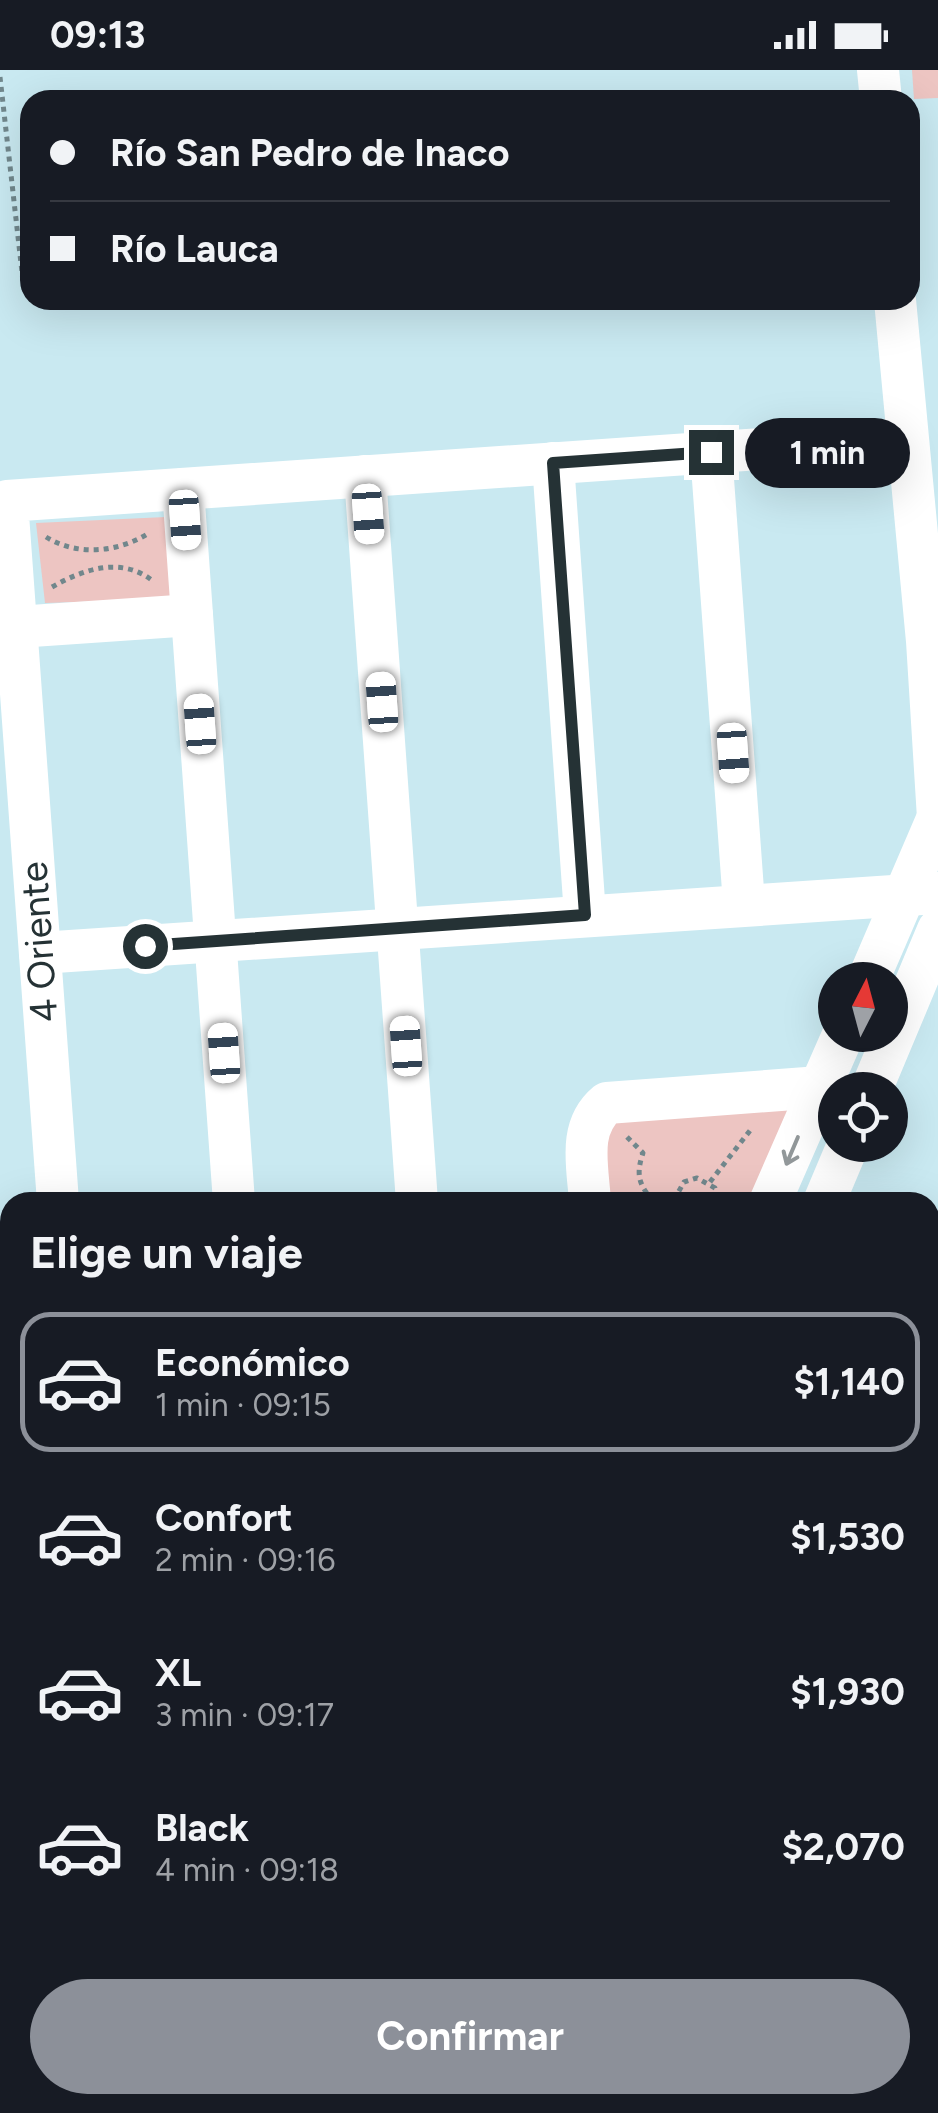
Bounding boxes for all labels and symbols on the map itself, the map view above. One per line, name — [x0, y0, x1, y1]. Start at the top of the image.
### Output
callout: 1 min — [746, 417, 911, 487]
route end — [689, 430, 734, 475]
car — [351, 483, 385, 545]
car — [168, 489, 202, 551]
car — [365, 671, 399, 733]
car — [183, 693, 217, 755]
car — [716, 722, 750, 784]
street label: 4 Oriente — [10, 860, 68, 1024]
route start — [123, 924, 168, 969]
north arrow — [818, 962, 908, 1052]
car — [389, 1015, 423, 1077]
car — [207, 1022, 241, 1084]
one-way arrow — [782, 1135, 800, 1166]

